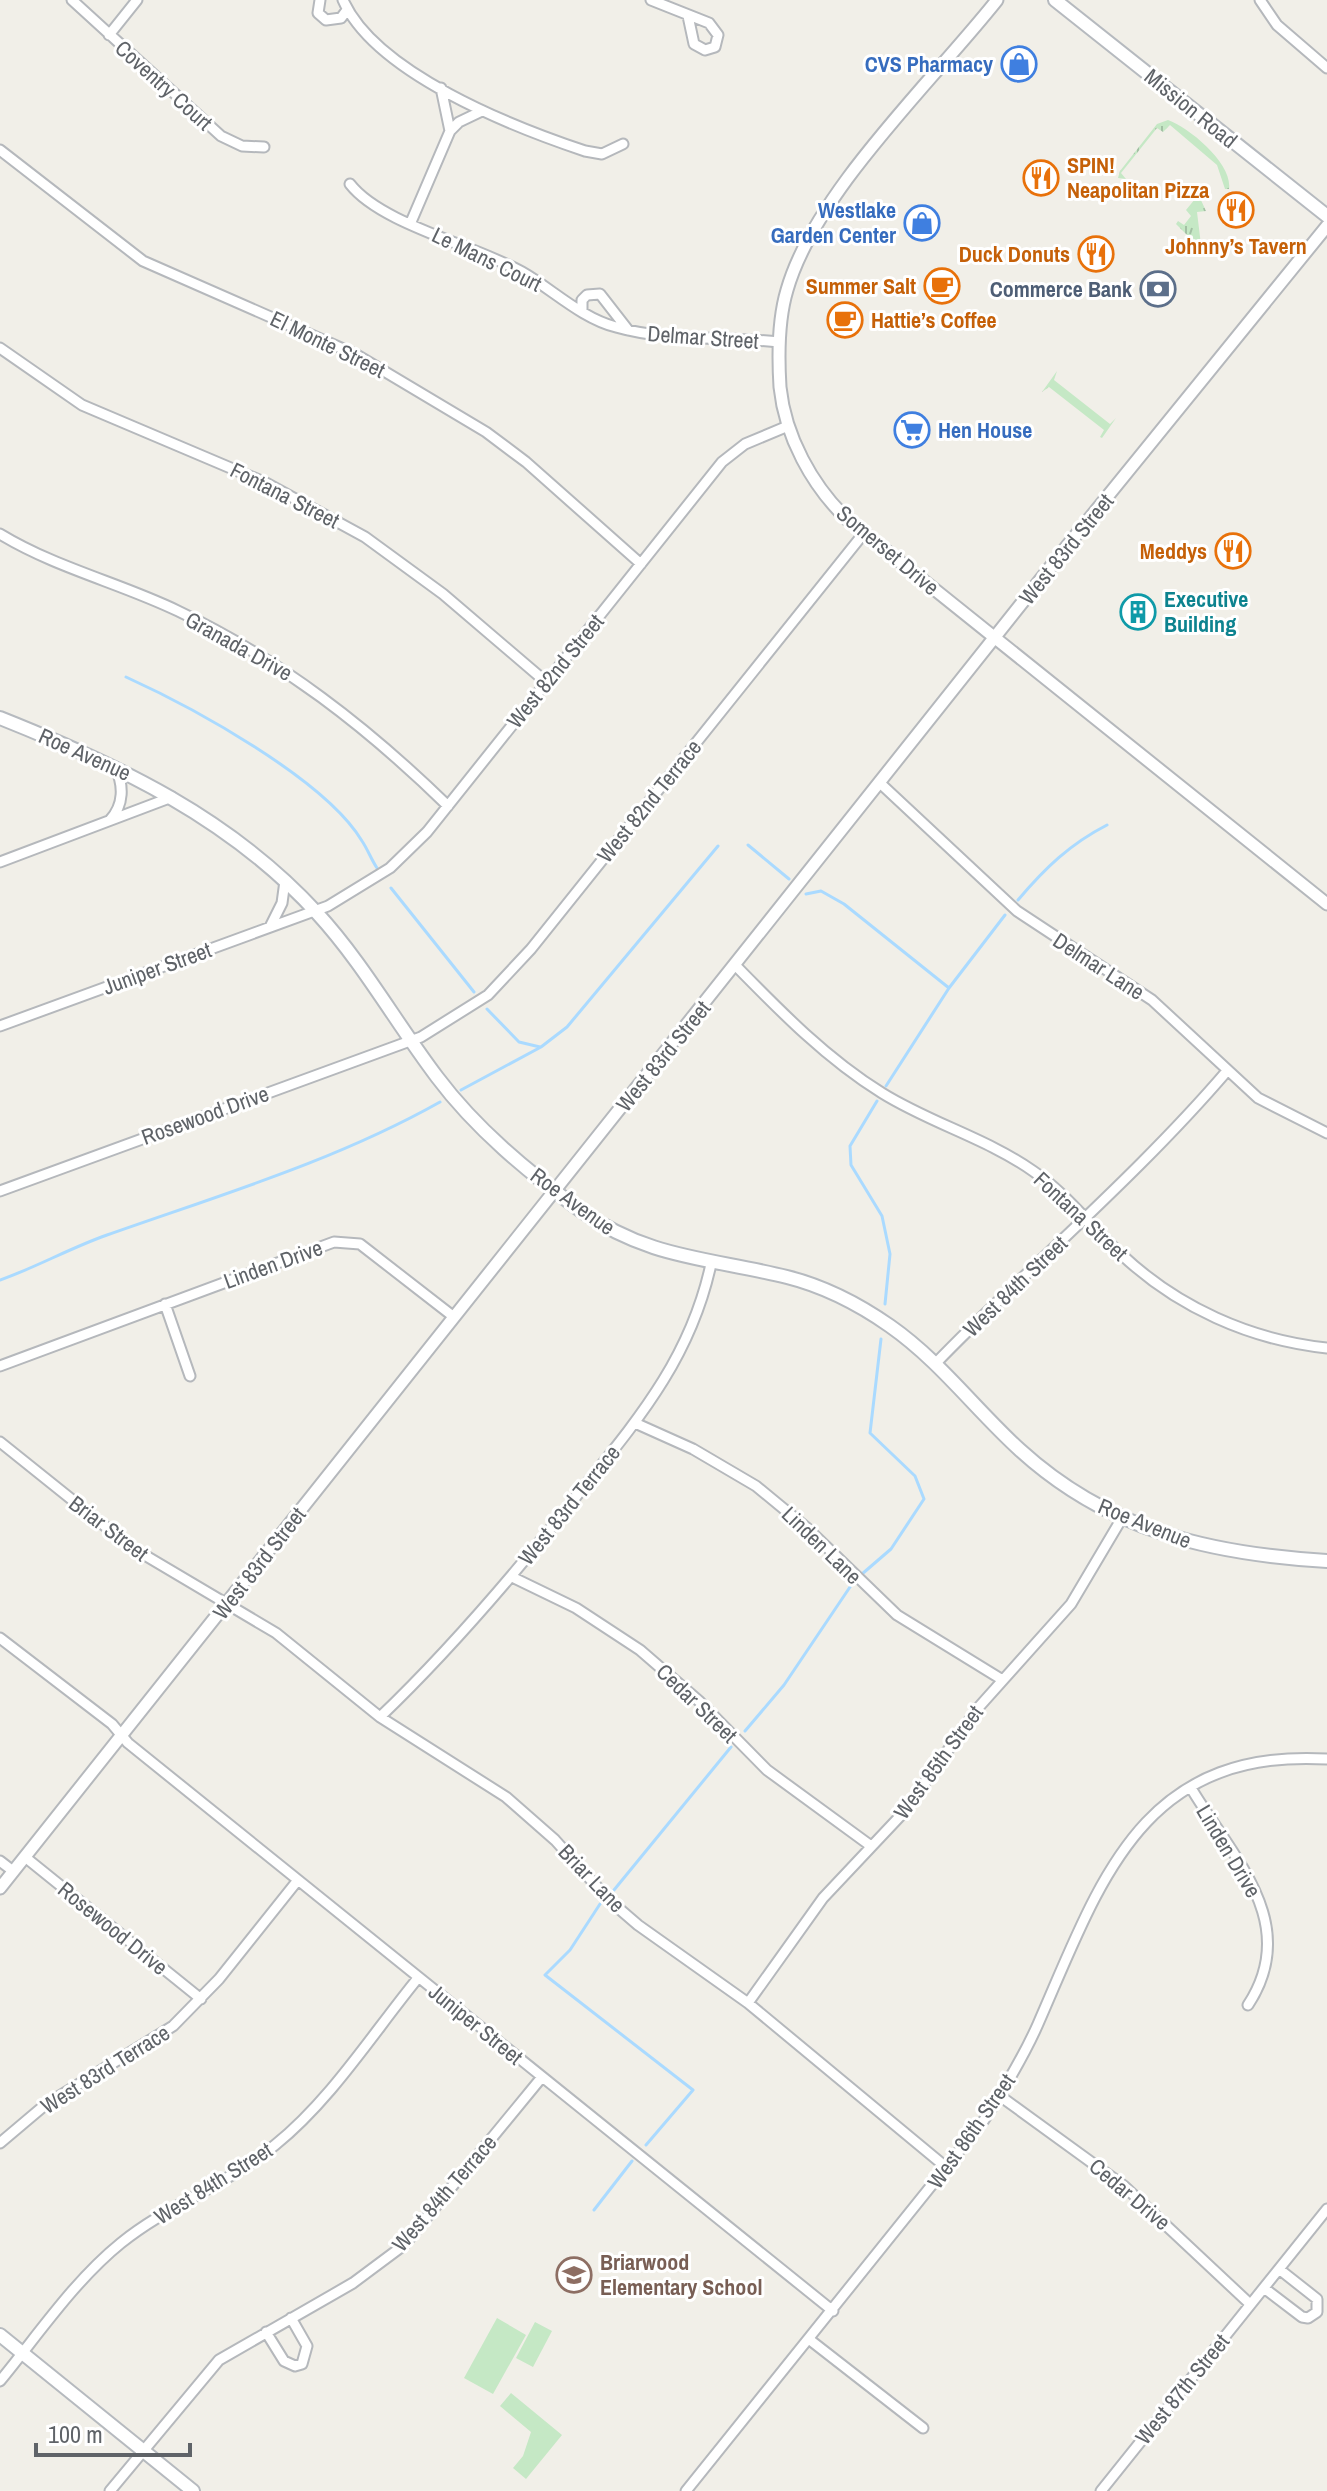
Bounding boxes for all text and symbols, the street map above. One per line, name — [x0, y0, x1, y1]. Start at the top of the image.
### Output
street label: Coventry Court — [109, 33, 219, 137]
shop icon: CVS Pharmacy — [1000, 45, 1038, 83]
place label: CVS Pharmacy — [865, 49, 993, 79]
street label: Mission Road — [1138, 61, 1244, 155]
place label: SPIN! Neapolitan Pizza — [1067, 150, 1209, 205]
restaurant icon: SPIN! Neapolitan Pizza — [1022, 159, 1060, 197]
restaurant icon: Johnny’s Tavern — [1217, 191, 1255, 229]
place label: Westlake Garden Center — [771, 195, 896, 250]
shop icon: Westlake Garden Center — [903, 204, 941, 242]
street label: Le Mans Court — [427, 220, 547, 298]
place label: Johnny’s Tavern — [1165, 231, 1307, 261]
restaurant icon: Duck Donuts — [1077, 235, 1115, 273]
place label: Duck Donuts — [959, 239, 1070, 269]
cafe icon: Summer Salt — [923, 267, 961, 305]
bank icon: Commerce Bank — [1139, 270, 1177, 308]
place label: Summer Salt — [806, 271, 916, 301]
place label: Commerce Bank — [990, 274, 1133, 304]
cafe icon: Hattie’s Coffee — [826, 301, 864, 339]
street label: El Monte Street — [266, 303, 390, 385]
place label: Hattie’s Coffee — [871, 305, 997, 335]
street label: Delmar Street — [646, 318, 760, 356]
supermarket icon: Hen House — [893, 411, 931, 449]
place label: Hen House — [938, 415, 1032, 445]
street label: Fontana Street — [225, 455, 345, 535]
street label: West 83rd Street — [1012, 487, 1120, 611]
street label: Somerset Drive — [830, 498, 946, 602]
restaurant icon: Meddys — [1214, 532, 1252, 570]
place label: Meddys — [1140, 536, 1207, 566]
place label: Executive Building — [1164, 584, 1248, 639]
building icon: Executive Building — [1119, 593, 1157, 631]
street label: Granada Drive — [180, 604, 298, 688]
street label: West 82nd Street — [500, 608, 610, 734]
street label: Roe Avenue — [34, 720, 136, 788]
street label: West 82nd Terrace — [590, 733, 708, 869]
street label: Delmar Lane — [1048, 925, 1150, 1007]
street label: Juniper Street — [99, 935, 215, 1001]
street label: West 83rd Street — [609, 994, 717, 1118]
street label: Rosewood Drive — [137, 1078, 273, 1152]
street label: Roe Avenue — [525, 1160, 621, 1242]
street label: Fontana Street — [1027, 1165, 1135, 1267]
street label: West 84th Street — [956, 1229, 1074, 1343]
street label: Linden Drive — [219, 1232, 327, 1296]
street label: West 83rd Terrace — [511, 1439, 627, 1571]
street label: Briar Street — [63, 1488, 155, 1568]
street label: Roe Avenue — [1094, 1491, 1196, 1555]
street label: Linden Lane — [775, 1499, 869, 1591]
street label: West 83rd Street — [206, 1501, 312, 1625]
street label: Cedar Street — [650, 1657, 744, 1749]
street label: West 85th Street — [886, 1699, 990, 1825]
street label: Linden Drive — [1190, 1799, 1268, 1903]
street label: Briar Lane — [552, 1837, 632, 1919]
street label: Rosewood Drive — [52, 1874, 174, 1982]
street label: Juniper Street — [423, 1977, 529, 2071]
street label: West 83rd Terrace — [35, 2017, 175, 2121]
street label: West 86th Street — [920, 2067, 1022, 2195]
street label: West 84th Terrace — [385, 2128, 503, 2258]
street label: West 84th Street — [148, 2135, 278, 2231]
street label: Cedar Drive — [1083, 2151, 1177, 2237]
place label: Briarwood Elementary School — [600, 2247, 762, 2302]
school or university icon: Briarwood Elementary School — [555, 2256, 593, 2294]
street label: West 87th Street — [1128, 2327, 1236, 2451]
scale bar — [36, 2407, 190, 2457]
text: 100 m — [48, 2418, 103, 2450]

